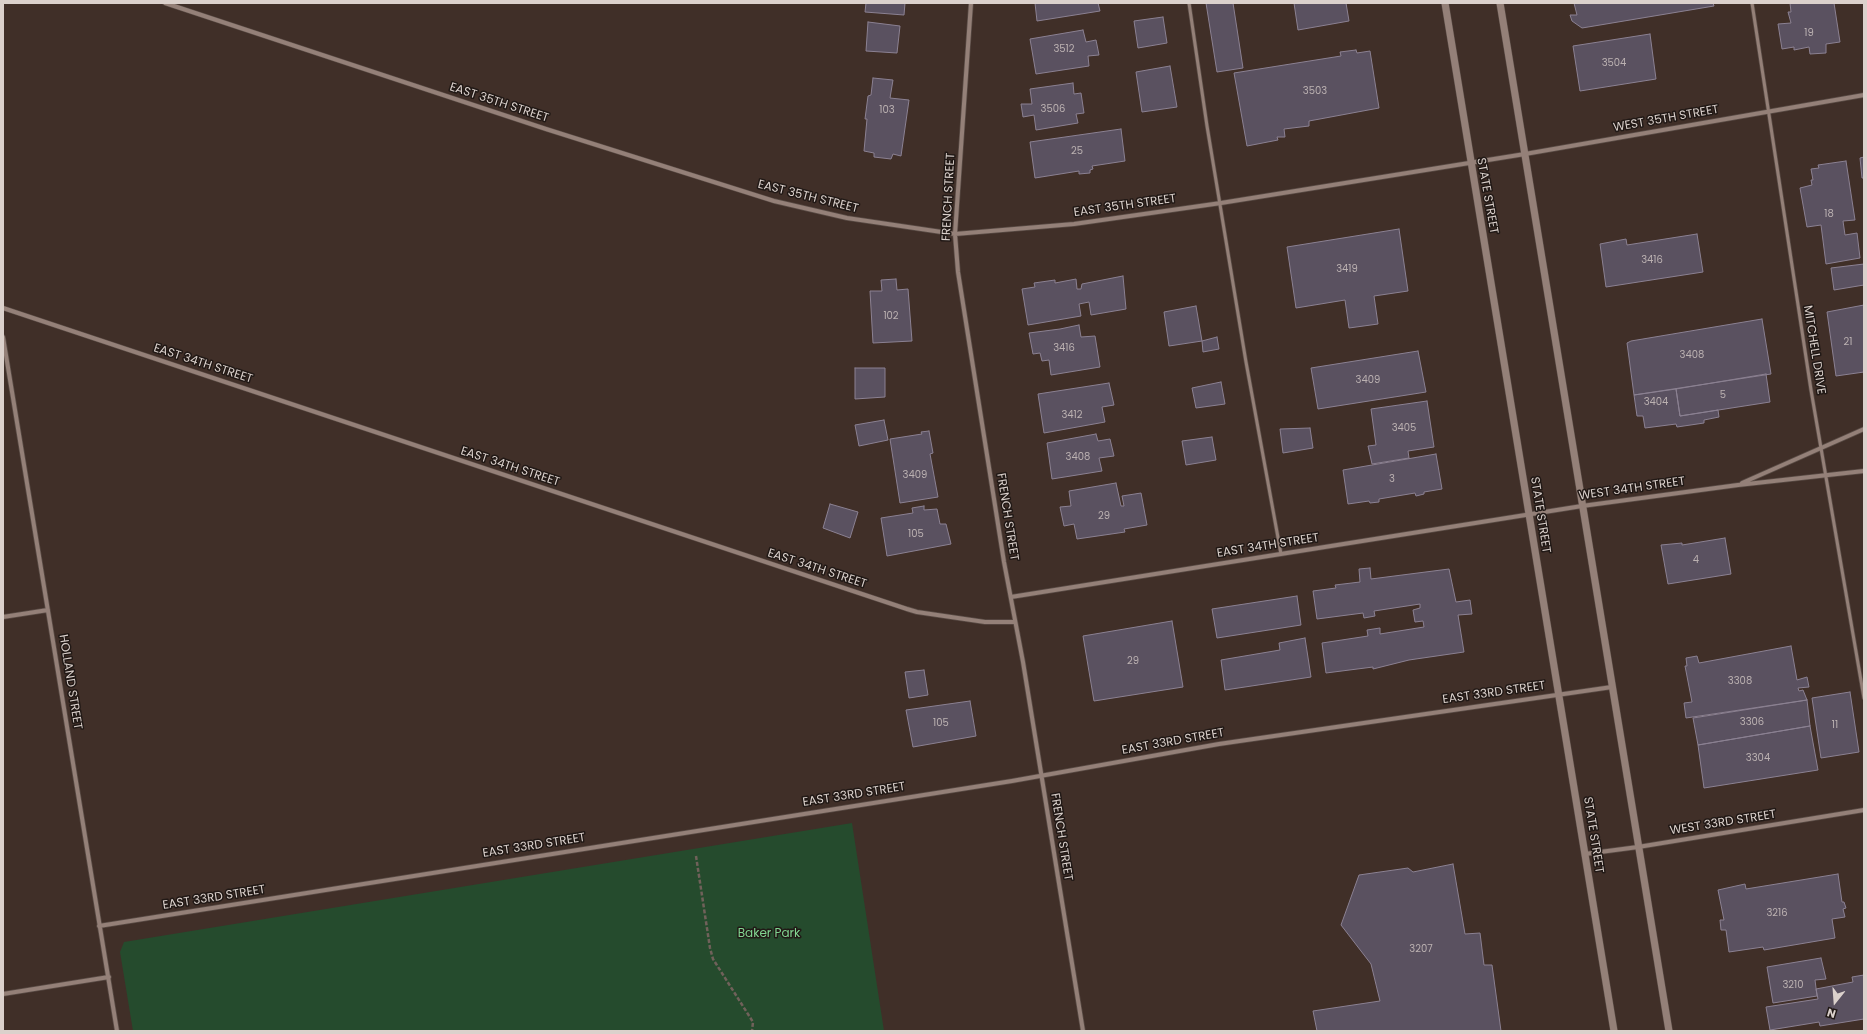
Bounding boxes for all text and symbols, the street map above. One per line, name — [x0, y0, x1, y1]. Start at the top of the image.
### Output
house number: 19 — [1804, 27, 1814, 39]
house number: 3512 — [1053, 43, 1075, 55]
house number: 3504 — [1602, 57, 1626, 69]
street label: EAST 35TH STREET — [448, 80, 550, 126]
house number: 3503 — [1303, 85, 1327, 97]
house number: 3506 — [1041, 103, 1065, 115]
street label: WEST 35TH STREET — [1612, 103, 1720, 135]
house number: 103 — [879, 104, 895, 116]
house number: 25 — [1071, 145, 1083, 157]
street label: FRENCH STREET — [939, 153, 959, 241]
street label: STATE STREET — [1473, 157, 1501, 235]
street label: EAST 35TH STREET — [756, 178, 860, 216]
street label: EAST 35TH STREET — [1073, 192, 1177, 220]
house number: 18 — [1824, 208, 1834, 220]
house number: 3416 — [1641, 254, 1663, 266]
house number: 3419 — [1336, 263, 1358, 275]
street label: MITCHELL DRIVE — [1800, 304, 1828, 396]
house number: 102 — [883, 310, 899, 322]
house number: 21 — [1844, 336, 1852, 348]
street label: EAST 34TH STREET — [152, 341, 254, 387]
house number: 3416 — [1053, 342, 1075, 354]
house number: 3408 — [1680, 349, 1704, 361]
house number: 3409 — [1356, 374, 1380, 386]
house number: 5 — [1720, 389, 1726, 401]
house number: 3404 — [1644, 396, 1668, 408]
house number: 3412 — [1061, 409, 1083, 421]
house number: 3405 — [1392, 422, 1416, 434]
street label: EAST 34TH STREET — [459, 444, 561, 490]
house number: 3408 — [1066, 451, 1090, 463]
house number: 3409 — [903, 469, 927, 481]
street label: FRENCH STREET — [993, 472, 1021, 562]
house number: 3 — [1389, 473, 1395, 485]
street label: WEST 34TH STREET — [1578, 474, 1686, 504]
street label: STATE STREET — [1527, 476, 1553, 554]
house number: 29 — [1098, 510, 1110, 522]
house number: 105 — [908, 528, 924, 540]
street label: EAST 34TH STREET — [1216, 531, 1320, 561]
street label: EAST 34TH STREET — [766, 546, 868, 592]
house number: 4 — [1693, 554, 1699, 566]
street label: HOLLAND STREET — [55, 633, 85, 731]
house number: 29 — [1127, 655, 1139, 667]
house number: 3308 — [1728, 675, 1752, 687]
street label: EAST 33RD STREET — [1442, 679, 1546, 707]
house number: 3306 — [1740, 716, 1764, 728]
house number: 105 — [933, 717, 949, 729]
house number: 11 — [1832, 719, 1838, 731]
street label: EAST 33RD STREET — [1121, 726, 1225, 758]
house number: 3304 — [1746, 752, 1770, 764]
street label: EAST 33RD STREET — [802, 780, 906, 810]
street label: FRENCH STREET — [1047, 792, 1075, 882]
street label: STATE STREET — [1580, 796, 1606, 874]
street label: WEST 33RD STREET — [1669, 807, 1777, 839]
street label: EAST 33RD STREET — [482, 831, 586, 861]
street label: EAST 33RD STREET — [162, 883, 266, 913]
house number: 3216 — [1766, 907, 1788, 919]
park label: Baker Park — [738, 927, 800, 941]
house number: 3207 — [1409, 943, 1433, 955]
house number: 3210 — [1782, 979, 1804, 991]
north arrow — [1815, 982, 1855, 1022]
text: N — [1825, 1005, 1838, 1022]

